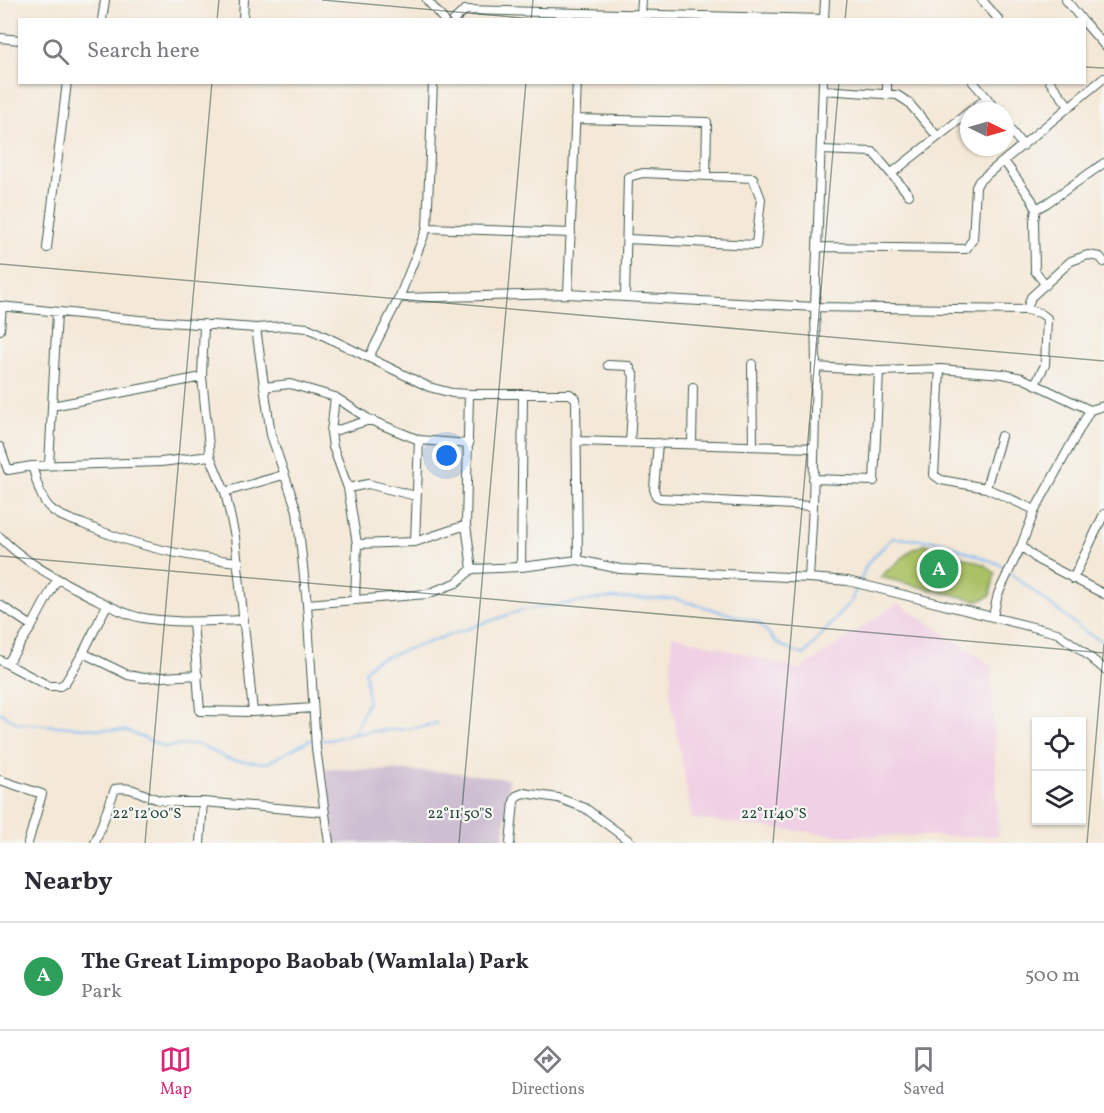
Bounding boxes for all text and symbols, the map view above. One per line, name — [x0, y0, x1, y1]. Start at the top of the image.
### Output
search box — [18, 18, 1086, 84]
icon: search — [39, 35, 72, 68]
text: Search here — [87, 36, 200, 67]
north arrow — [960, 102, 1014, 156]
your location — [432, 441, 461, 470]
pin: A — [920, 546, 958, 592]
map controls — [1032, 717, 1086, 825]
button: locate — [1032, 717, 1086, 771]
button: layers — [1032, 771, 1086, 825]
text: 22°12'00"S — [112, 804, 182, 825]
text: 22°11'50"S — [427, 804, 493, 825]
text: 22°11'40"S — [741, 804, 807, 825]
text: Nearby — [24, 864, 113, 900]
text: The Great Limpopo Baobab (Wamlala) Park — [81, 947, 529, 978]
text: A — [36, 962, 51, 990]
text: 500 m — [1025, 962, 1080, 990]
text: Park — [81, 978, 122, 1006]
tab: Map — [159, 1043, 192, 1101]
tab: Directions — [511, 1043, 585, 1101]
tab: Saved — [903, 1043, 945, 1101]

